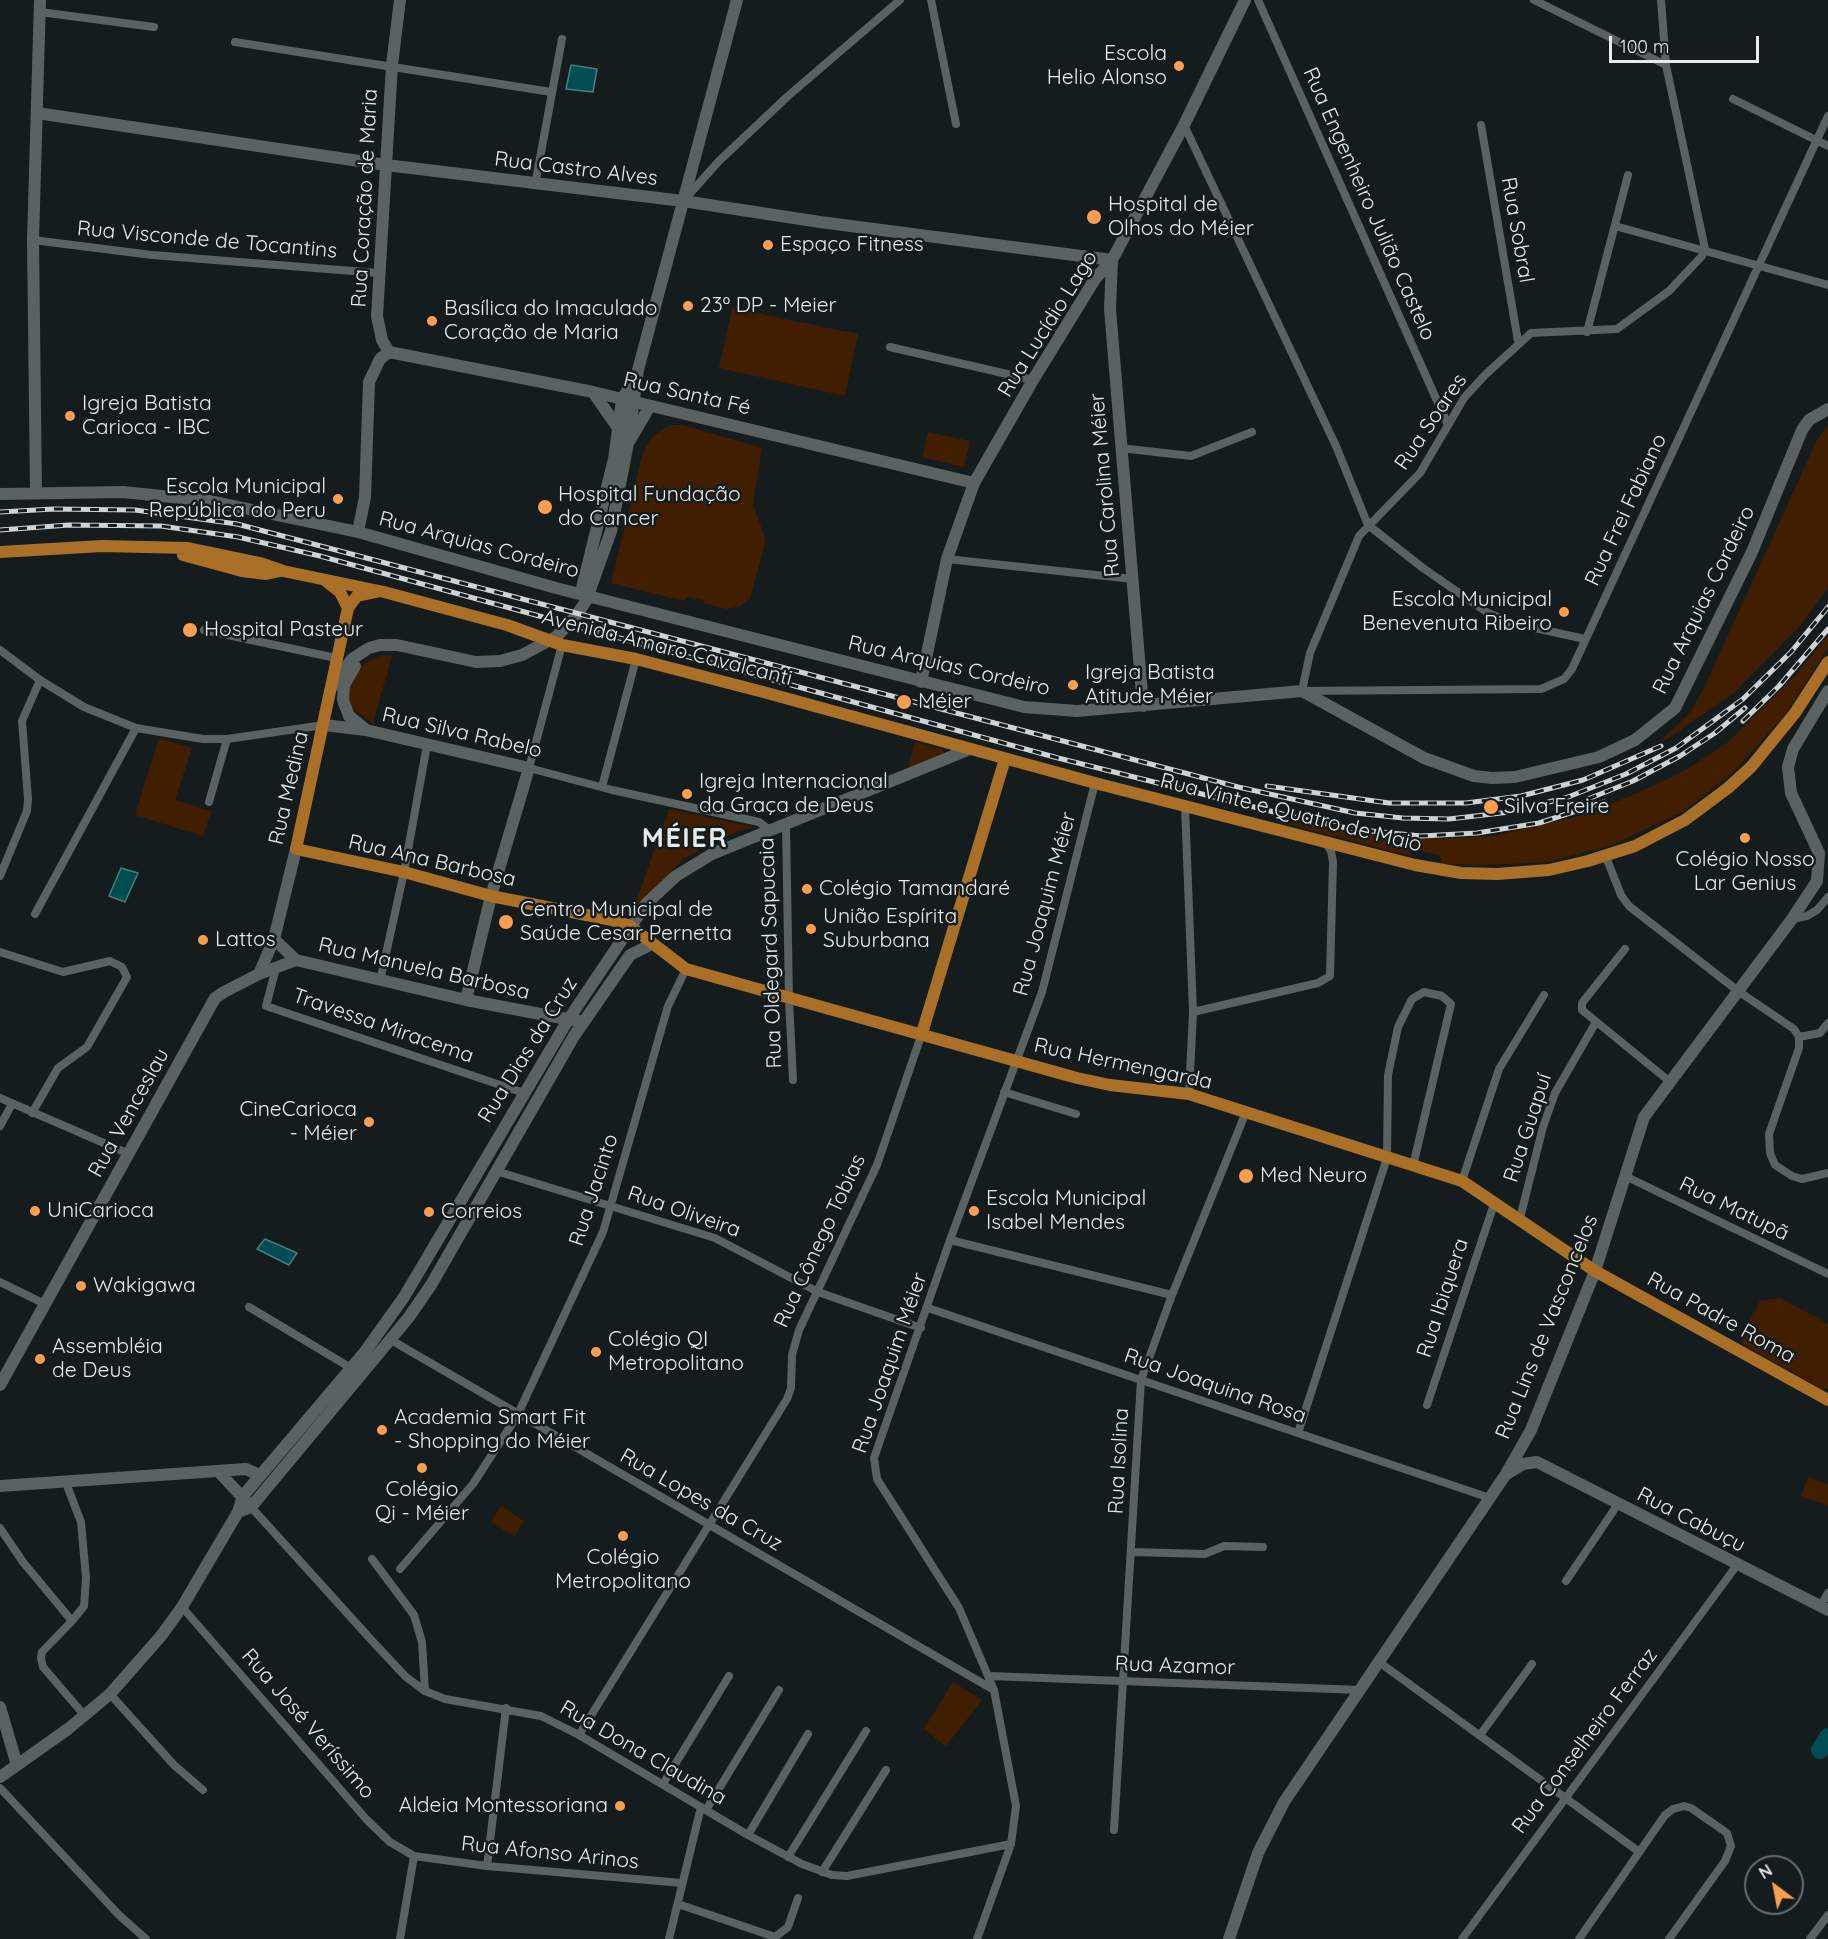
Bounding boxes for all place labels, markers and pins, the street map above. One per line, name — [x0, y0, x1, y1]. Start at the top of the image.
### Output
place label: Escola Helio Alonso — [1047, 41, 1167, 91]
marker: Escola Helio Alonso — [1172, 59, 1186, 73]
place label: Hospital de Olhos do Méier — [1108, 192, 1254, 242]
marker: Hospital de Olhos do Méier — [1085, 208, 1103, 226]
place label: Espaço Fitness — [780, 232, 924, 258]
marker: Espaço Fitness — [761, 238, 775, 252]
place label: 23º DP - Meier — [700, 293, 837, 319]
place label: Basílica do Imaculado Coração de Maria — [444, 296, 657, 346]
marker: 23º DP - Meier — [681, 299, 695, 313]
marker: Basílica do Imaculado Coração de Maria — [425, 314, 439, 328]
place label: Igreja Batista Carioca - IBC — [82, 391, 212, 441]
marker: Igreja Batista Carioca - IBC — [63, 409, 77, 423]
place label: Escola Municipal República do Peru — [149, 474, 326, 524]
place label: Hospital Fundação do Cancer — [558, 482, 741, 532]
marker: Escola Municipal República do Peru — [331, 492, 345, 506]
marker: Hospital Fundação do Cancer — [536, 498, 554, 516]
place label: Escola Municipal Benevenuta Ribeiro — [1362, 587, 1552, 637]
marker: Escola Municipal Benevenuta Ribeiro — [1557, 605, 1571, 619]
place label: Hospital Pasteur — [204, 617, 363, 643]
marker: Hospital Pasteur — [181, 621, 199, 639]
place label: Igreja Batista Atitude Méier — [1085, 660, 1215, 710]
marker: Igreja Batista Atitude Méier — [1066, 678, 1080, 692]
place label: Méier — [918, 689, 972, 715]
marker: Méier — [895, 693, 913, 711]
place label: Igreja Internacional da Graça de Deus — [699, 769, 888, 819]
marker: Igreja Internacional da Graça de Deus — [680, 787, 694, 801]
place label: Silva Freire — [1504, 794, 1609, 820]
marker: Silva Freire — [1482, 798, 1500, 816]
marker: Colégio Nosso Lar Genius — [1738, 831, 1752, 845]
place label: Colégio Nosso Lar Genius — [1675, 847, 1815, 897]
place label: Colégio Tamandaré — [819, 876, 1010, 902]
marker: Colégio Tamandaré — [800, 882, 814, 896]
place label: Centro Municipal de Saúde Cesar Pernetta — [520, 897, 732, 947]
place label: União Espírita Suburbana — [823, 904, 957, 954]
marker: Centro Municipal de Saúde Cesar Pernetta — [497, 913, 515, 931]
marker: União Espírita Suburbana — [804, 922, 818, 936]
place label: Lattos — [215, 927, 276, 953]
marker: Lattos — [196, 933, 210, 947]
place label: CineCarioca - Méier — [239, 1097, 357, 1147]
marker: CineCarioca - Méier — [362, 1115, 376, 1129]
place label: Med Neuro — [1260, 1163, 1367, 1189]
marker: Med Neuro — [1237, 1167, 1255, 1185]
place label: Escola Municipal Isabel Mendes — [986, 1186, 1146, 1236]
place label: UniCarioca — [47, 1198, 154, 1224]
place label: Correios — [441, 1199, 522, 1225]
marker: UniCarioca — [28, 1204, 42, 1218]
marker: Escola Municipal Isabel Mendes — [967, 1204, 981, 1218]
marker: Correios — [422, 1205, 436, 1219]
place label: Wakigawa — [93, 1273, 196, 1299]
marker: Wakigawa — [74, 1279, 88, 1293]
place label: Colégio QI Metropolitano — [608, 1327, 744, 1377]
place label: Assembléia de Deus — [52, 1334, 163, 1384]
marker: Colégio QI Metropolitano — [589, 1345, 603, 1359]
marker: Assembléia de Deus — [33, 1352, 47, 1366]
place label: Academia Smart Fit - Shopping do Méier — [394, 1405, 590, 1455]
marker: Academia Smart Fit - Shopping do Méier — [375, 1423, 389, 1437]
marker: Colégio Qi - Méier — [415, 1461, 429, 1475]
place label: Colégio Qi - Méier — [375, 1477, 469, 1527]
marker: Colégio Metropolitano — [616, 1529, 630, 1543]
place label: Colégio Metropolitano — [555, 1545, 691, 1595]
place label: Aldeia Montessoriana — [399, 1793, 608, 1819]
marker: Aldeia Montessoriana — [613, 1799, 627, 1813]

